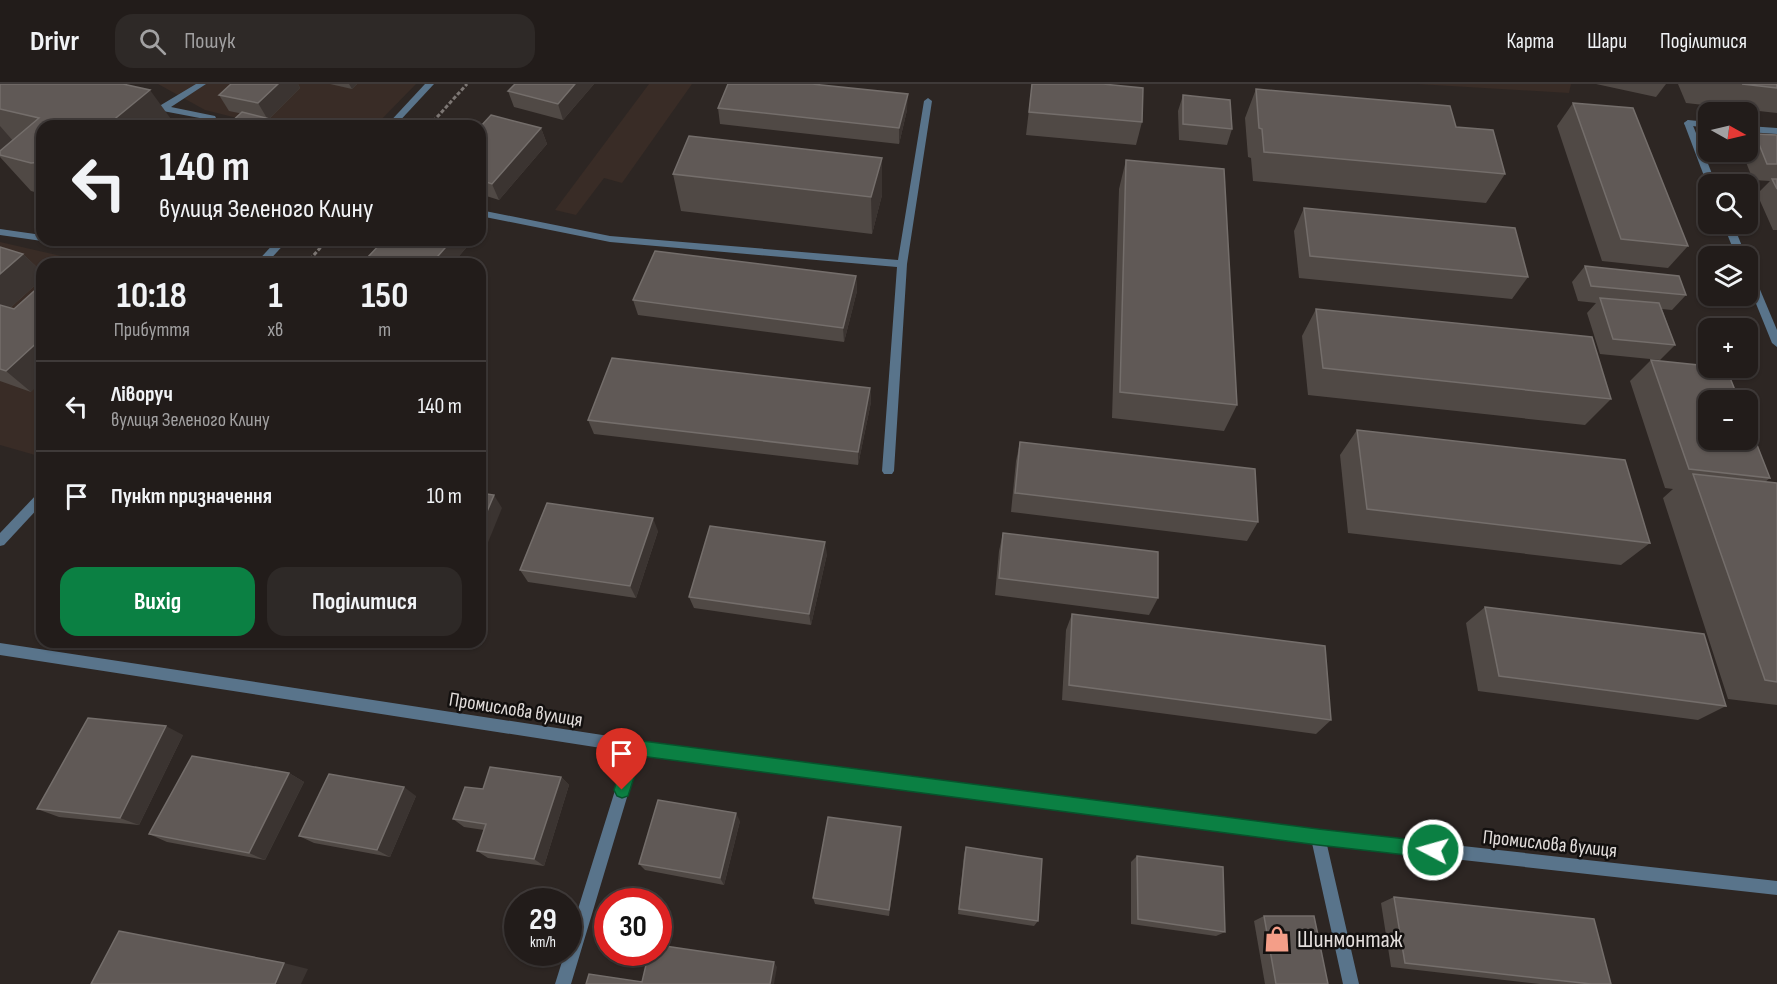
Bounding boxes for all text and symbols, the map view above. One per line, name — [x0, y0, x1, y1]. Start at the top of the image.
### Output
search box — [115, 14, 535, 68]
text: Drivr — [30, 25, 79, 58]
icon: search — [136, 25, 169, 58]
text: Пошук — [184, 28, 235, 55]
text: Карта — [1506, 29, 1554, 54]
text: Шари — [1587, 29, 1627, 54]
text: Поділитися — [1660, 29, 1747, 54]
north arrow — [1698, 102, 1758, 162]
map controls — [1698, 102, 1758, 450]
text: 140 m — [159, 142, 250, 193]
icon: left — [60, 144, 138, 222]
button: search — [1698, 174, 1758, 234]
text: вулиця Зеленого Клину — [159, 193, 373, 225]
button: layers — [1698, 246, 1758, 306]
text: 10:18 — [117, 275, 187, 318]
text: 1 — [268, 275, 283, 318]
text: 150 — [361, 275, 408, 318]
text: Прибуття — [114, 318, 190, 342]
text: хв — [268, 318, 283, 342]
text: m — [378, 318, 391, 342]
button: + — [1698, 318, 1758, 378]
text: Ліворуч — [111, 381, 173, 408]
icon: left — [60, 390, 93, 423]
button: − — [1698, 390, 1758, 450]
text: 140 m — [418, 393, 462, 420]
text: вулиця Зеленого Клину — [111, 408, 270, 432]
icon: arrive — [60, 480, 93, 513]
text: Пункт призначення — [111, 483, 272, 510]
text: 10 m — [427, 483, 462, 510]
button: Вихід — [60, 567, 255, 636]
button: Поділитися — [267, 567, 462, 636]
street label: Промислова вулиця — [447, 688, 584, 732]
pin — [596, 728, 647, 790]
icon: arrive — [605, 737, 638, 770]
position arrow — [1401, 818, 1465, 882]
street label: Промислова вулиця — [1482, 825, 1618, 863]
speed limit sign: 30 — [594, 888, 672, 966]
text: 29 — [529, 902, 557, 938]
shop icon: Шинмонтаж — [1262, 924, 1292, 954]
place label: Шинмонтаж — [1297, 925, 1403, 954]
text: km/h — [530, 933, 556, 952]

